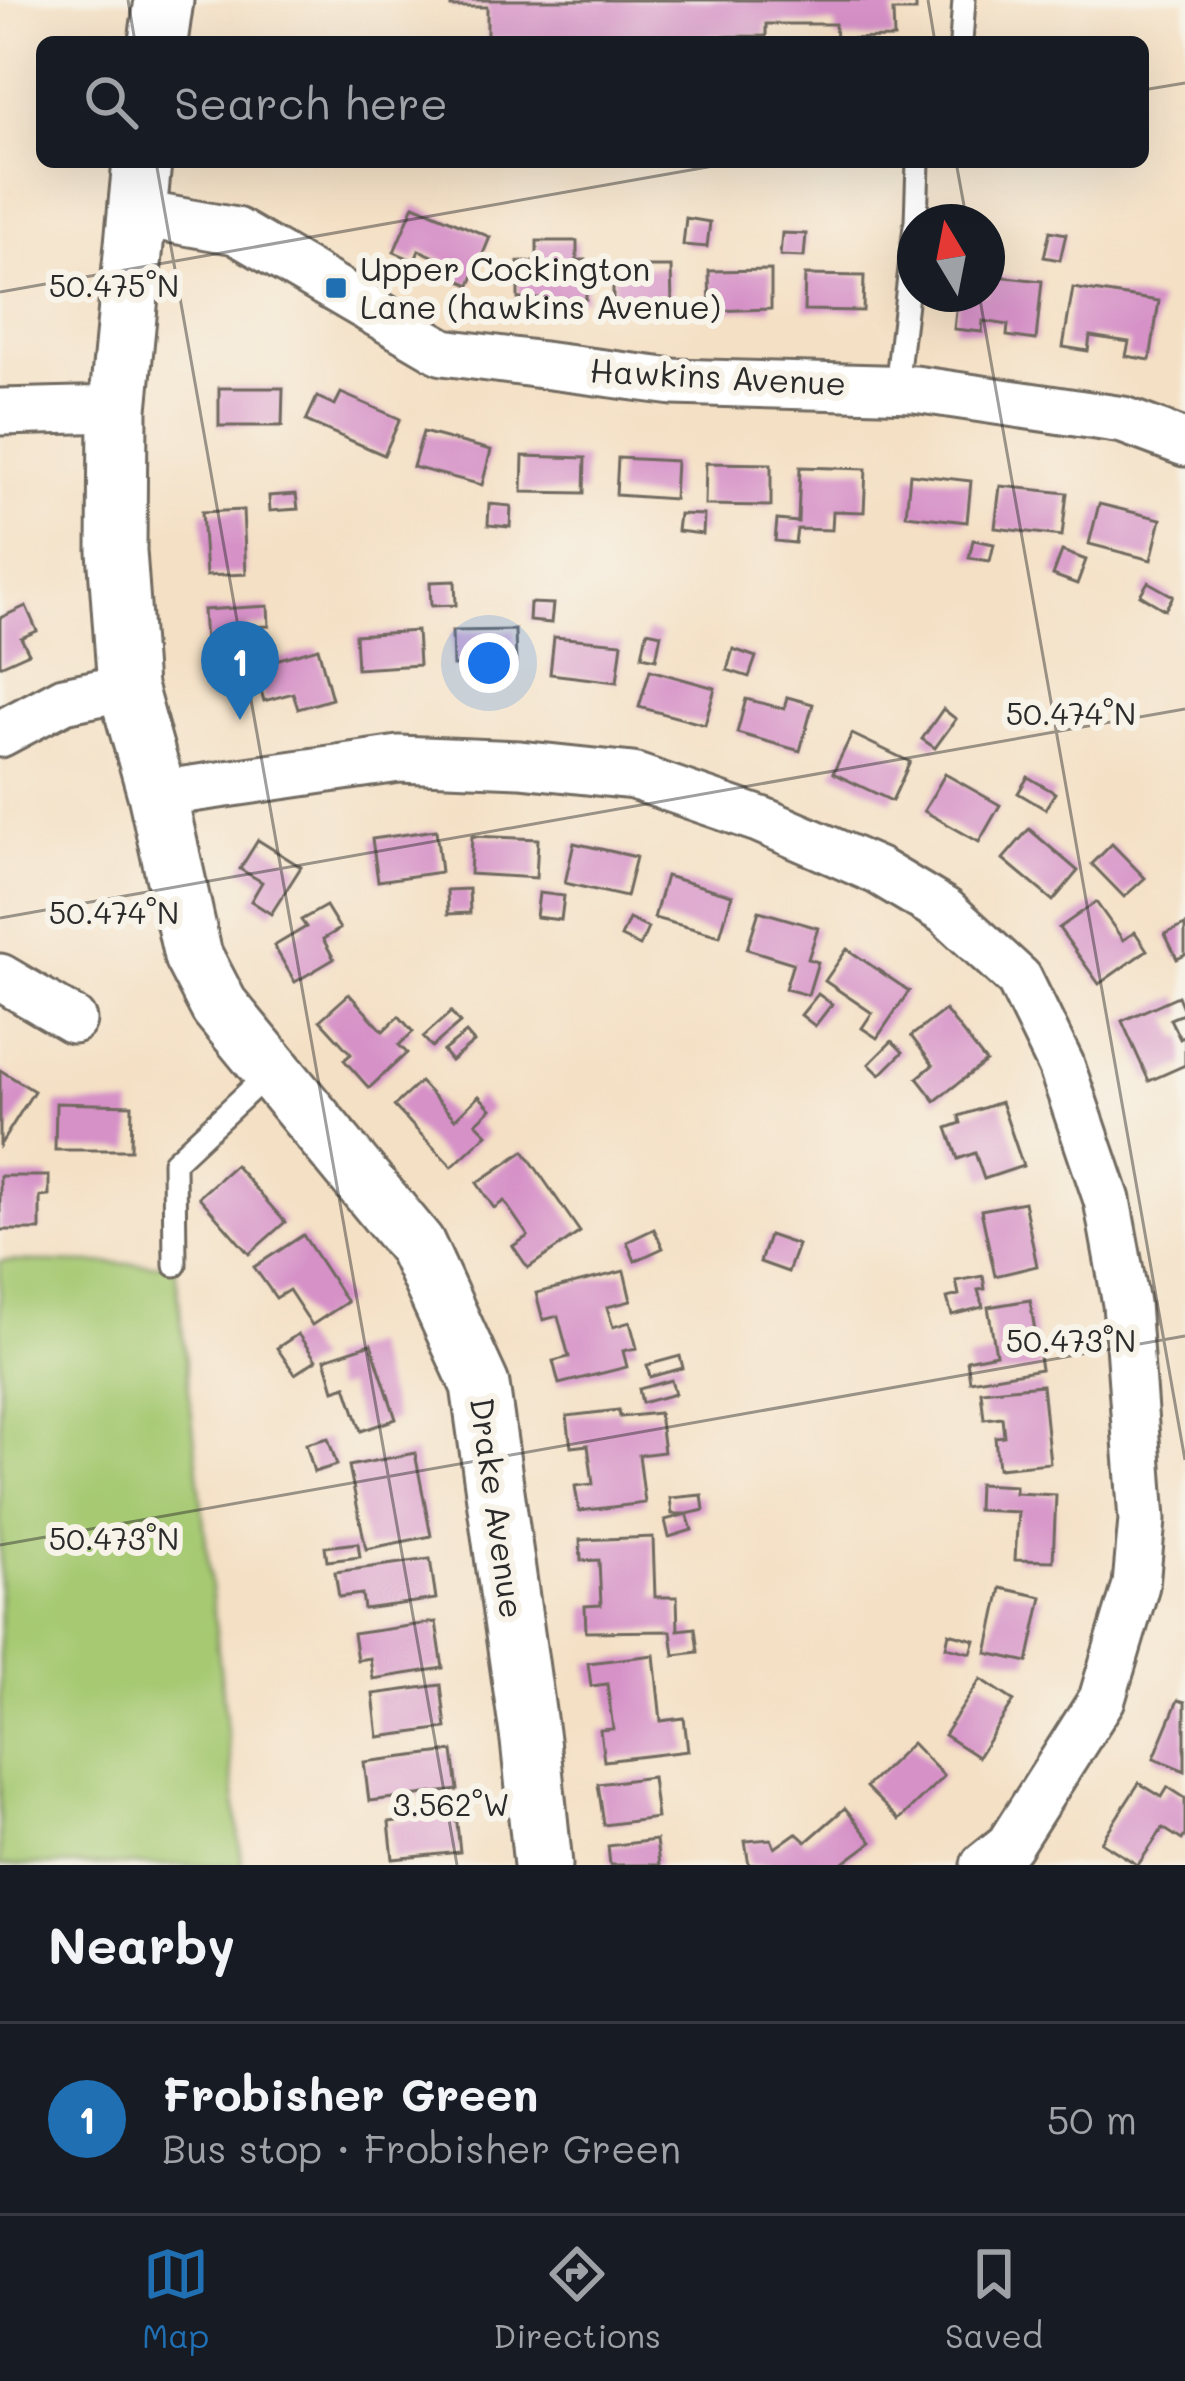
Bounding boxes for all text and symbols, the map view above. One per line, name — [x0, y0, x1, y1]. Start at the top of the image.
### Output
search box — [36, 36, 1149, 168]
icon: search — [78, 69, 144, 135]
text: Search here — [174, 73, 448, 131]
north arrow — [897, 204, 1005, 312]
place label: Upper Cockington Lane (hawkins Avenue) — [360, 246, 721, 327]
text: 50.475°N — [49, 265, 179, 305]
marker: Upper Cockington Lane (hawkins Avenue) — [323, 275, 349, 301]
street label: Hawkins Avenue — [589, 347, 847, 404]
pin: 1 — [201, 621, 279, 720]
your location — [459, 633, 519, 693]
text: 50.474°N — [1006, 693, 1136, 733]
text: 50.474°N — [49, 892, 179, 932]
text: 50.473°N — [1006, 1320, 1136, 1360]
street label: Drake Avenue — [462, 1395, 535, 1621]
text: 50.473°N — [49, 1518, 179, 1558]
text: 3.562°W — [393, 1784, 509, 1824]
text: Nearby — [48, 1910, 235, 1977]
text: Frobisher Green — [162, 2064, 538, 2122]
text: 1 — [78, 2093, 96, 2144]
text: 50 m — [1047, 2093, 1137, 2144]
text: Bus stop · Frobisher Green — [162, 2122, 681, 2173]
tab: Map — [142, 2241, 209, 2356]
tab: Directions — [493, 2241, 661, 2356]
tab: Saved — [945, 2241, 1043, 2356]

